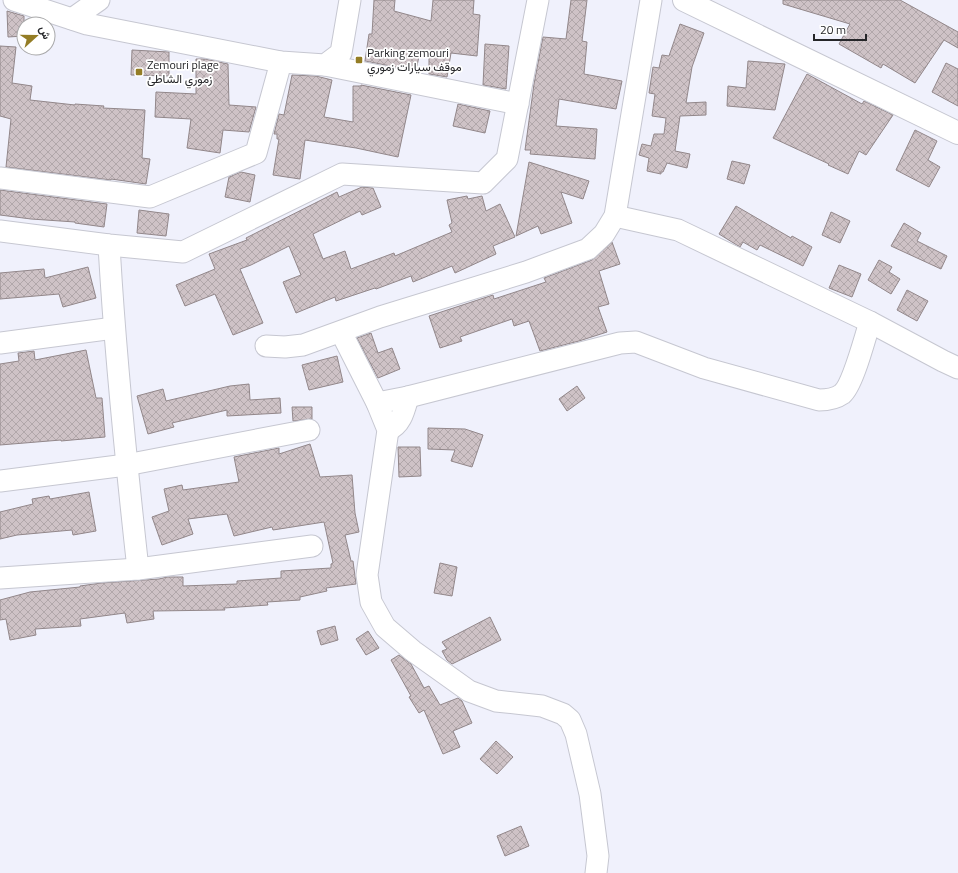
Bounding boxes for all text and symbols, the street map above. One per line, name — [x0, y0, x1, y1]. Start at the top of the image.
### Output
north arrow — [16, 16, 56, 56]
scale bar — [814, 16, 866, 42]
text: 20 m — [820, 20, 846, 39]
text: ش — [35, 23, 55, 41]
place label: Parking zemouri موقف سيارات زموري — [367, 43, 462, 77]
place label: Zemouri plage زموري الشاطئ — [147, 55, 219, 89]
marker: Parking zemouri موقف سيارات زموري — [354, 55, 364, 65]
marker: Zemouri plage زموري الشاطئ — [134, 67, 144, 77]

